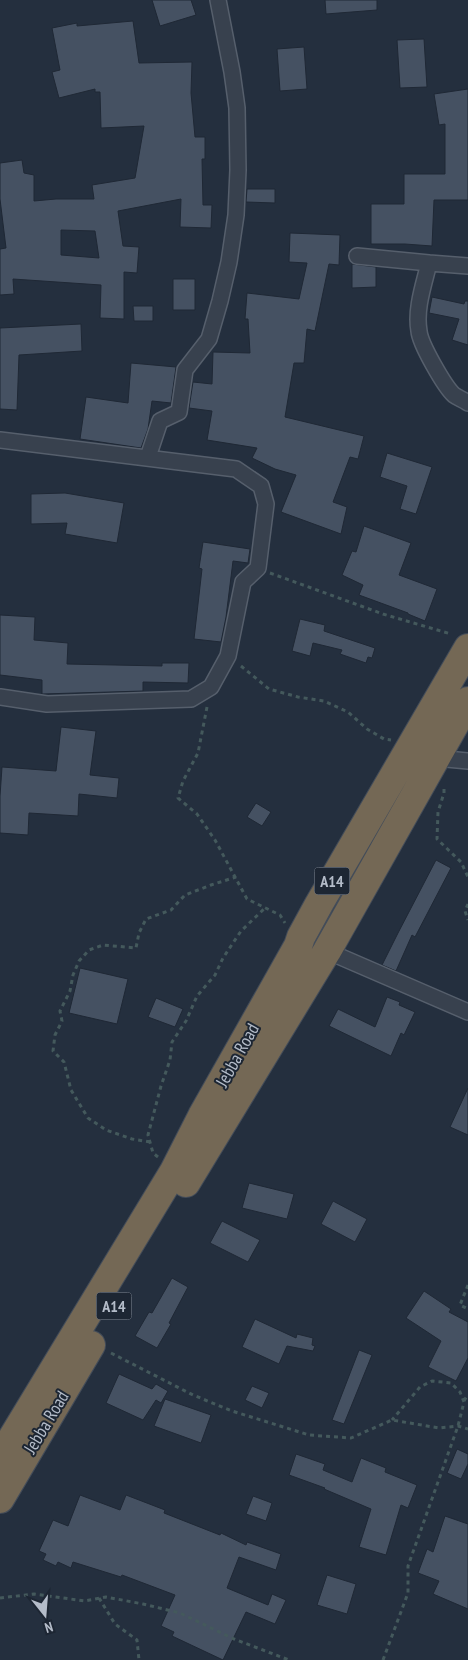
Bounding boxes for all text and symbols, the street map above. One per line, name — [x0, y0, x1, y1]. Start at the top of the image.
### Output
road number: A14 — [314, 868, 350, 894]
street label: Jebba Road — [210, 1019, 264, 1092]
road number: A14 — [96, 1292, 132, 1320]
street label: Jebba Road — [18, 1386, 74, 1458]
north arrow — [20, 1590, 70, 1640]
text: N — [43, 1618, 55, 1637]

